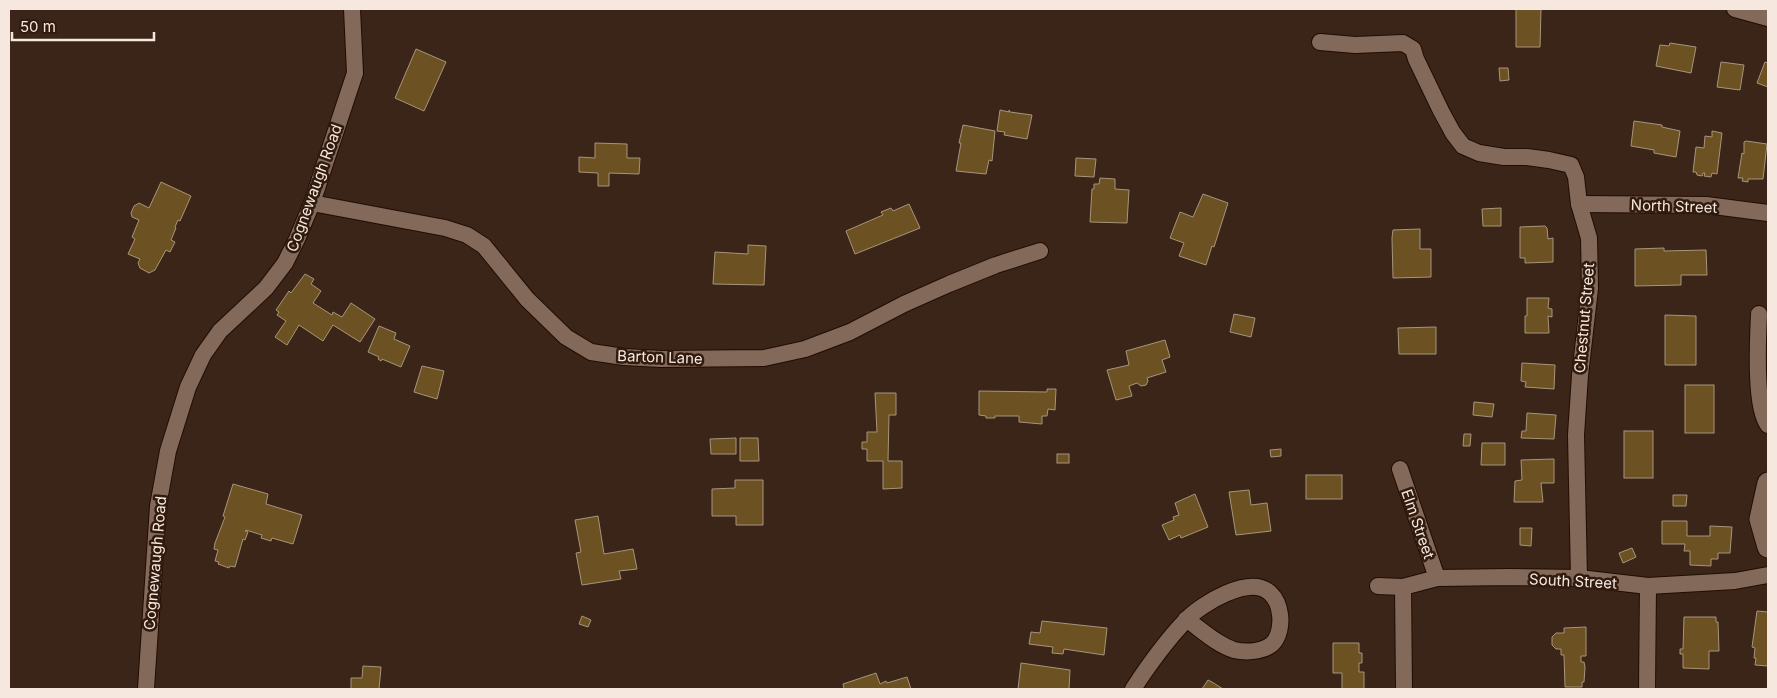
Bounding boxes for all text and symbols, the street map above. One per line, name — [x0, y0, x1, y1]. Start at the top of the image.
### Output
scale bar — [12, 10, 155, 42]
text: 50 m — [20, 17, 56, 36]
street label: Cognewaugh Road — [282, 122, 346, 254]
street label: North Street — [1630, 195, 1718, 217]
street label: Chestnut Street — [1570, 262, 1598, 374]
street label: Barton Lane — [617, 346, 703, 368]
street label: Elm Street — [1397, 487, 1439, 561]
street label: Cognewaugh Road — [140, 495, 170, 631]
street label: South Street — [1529, 569, 1617, 593]

